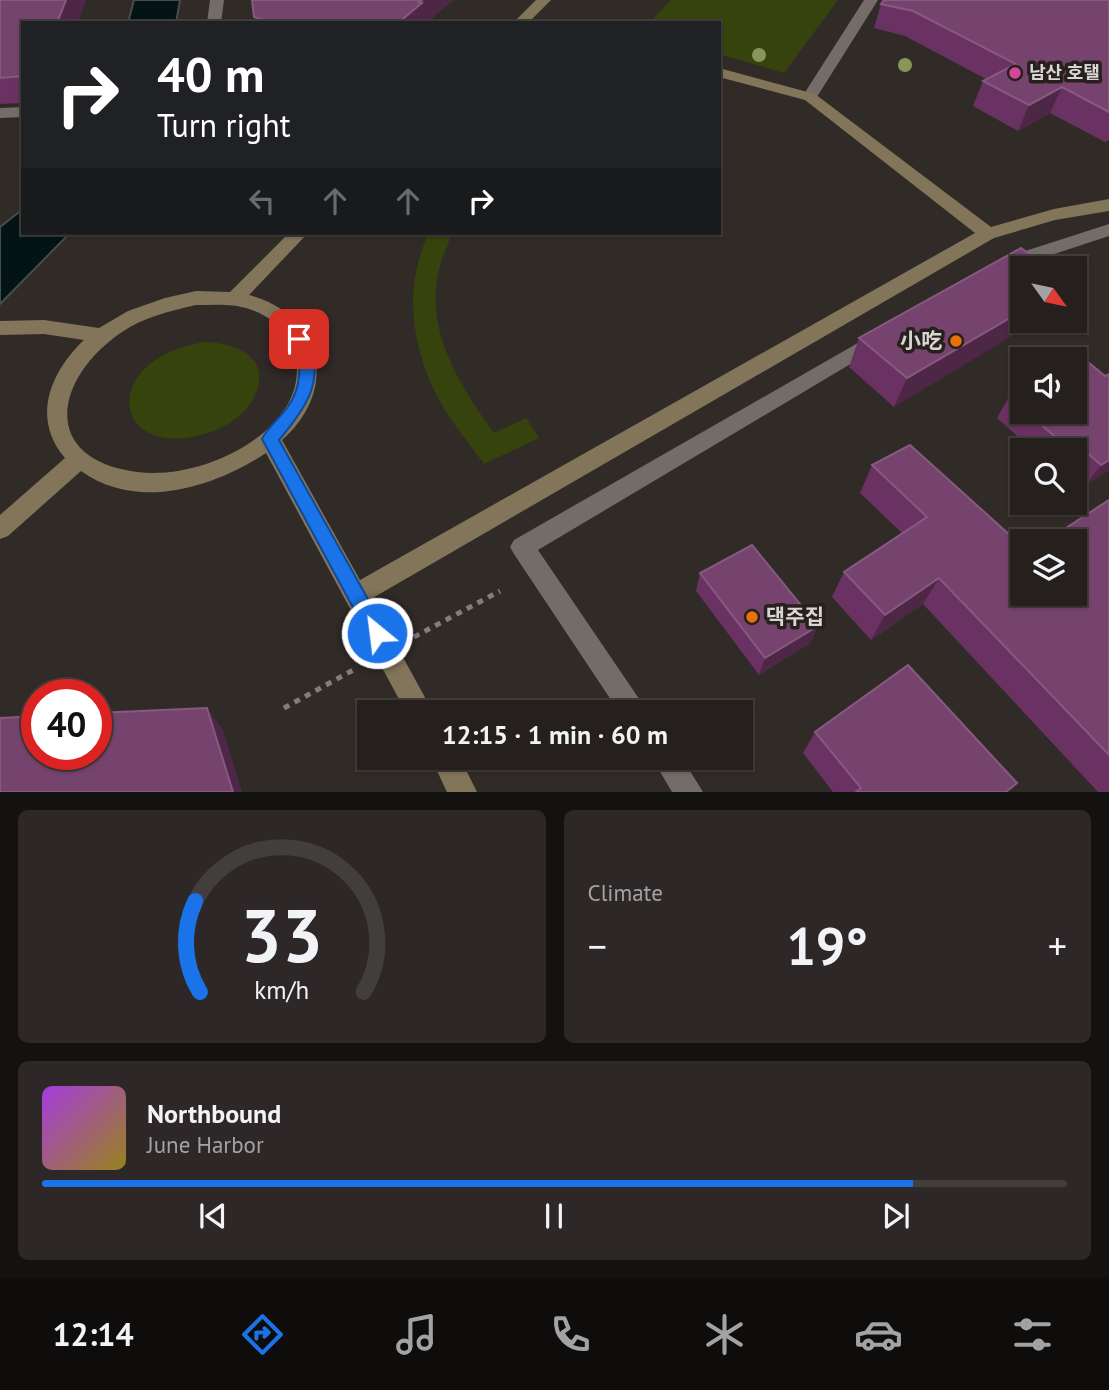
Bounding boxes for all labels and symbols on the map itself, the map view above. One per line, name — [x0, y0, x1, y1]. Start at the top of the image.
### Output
place label: 남산 호탤 — [1029, 61, 1100, 84]
marker: 남산 호탤 — [1007, 65, 1023, 81]
north arrow — [1010, 256, 1087, 332]
pin — [269, 309, 329, 369]
place label: 小吃 — [900, 327, 942, 354]
marker: 小吃 — [948, 333, 964, 349]
position arrow — [340, 596, 414, 670]
place label: 댁주집 — [766, 603, 824, 630]
marker: 댁주집 — [744, 609, 760, 625]
speed limit sign: 40 — [21, 679, 112, 770]

